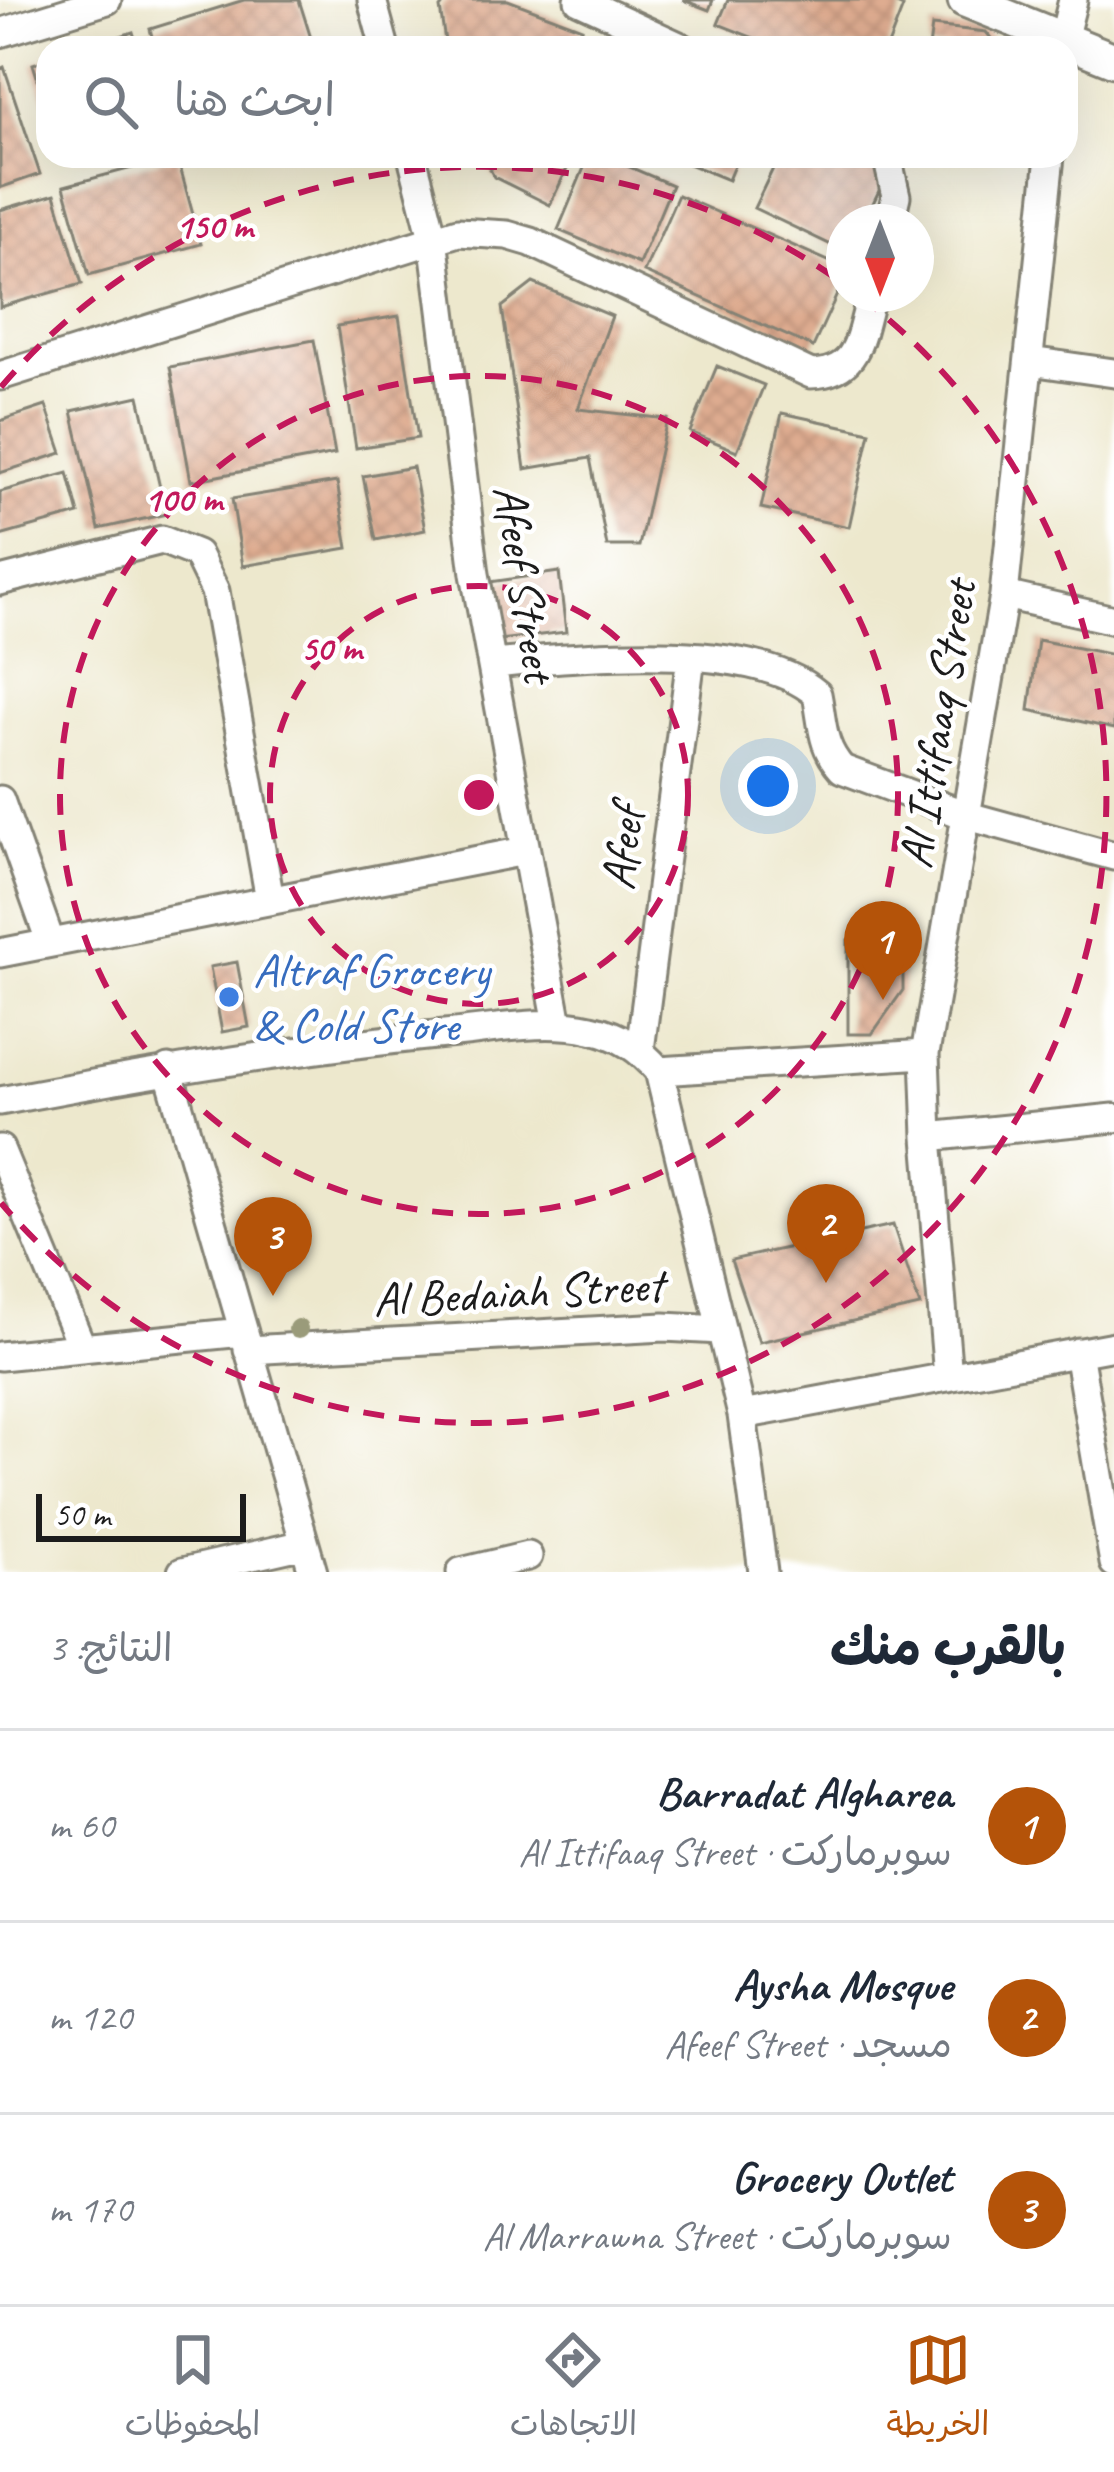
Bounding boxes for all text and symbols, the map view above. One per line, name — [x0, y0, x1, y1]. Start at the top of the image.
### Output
search box — [36, 36, 1078, 168]
icon: search — [78, 69, 144, 135]
text: ابحث هنا — [174, 72, 335, 129]
text: 150 m — [175, 203, 256, 249]
north arrow — [826, 204, 934, 312]
text: 100 m — [144, 476, 225, 522]
street label: Afeef Street — [480, 480, 571, 690]
street label: Al Ittifaaq Street — [885, 572, 990, 872]
text: 50 m — [300, 625, 365, 671]
your location — [738, 756, 798, 816]
centre of rings — [458, 774, 500, 816]
street label: Afeef — [587, 794, 658, 893]
pin: 1 — [844, 901, 922, 1000]
place label: Altraf Grocery & Cold Store — [253, 940, 493, 1055]
marker: Altraf Grocery & Cold Store — [216, 984, 242, 1010]
pin: 2 — [787, 1184, 865, 1283]
pin: 3 — [234, 1197, 312, 1296]
street label: Al Bedaiah Street — [371, 1254, 671, 1330]
scale bar — [36, 1488, 246, 1541]
text: 50 m — [54, 1494, 110, 1536]
text: بالقرب منك — [830, 1615, 1066, 1679]
text: النتائج: 3 — [48, 1624, 173, 1673]
text: Barradat Algharea — [656, 1765, 952, 1822]
text: 60 m — [48, 1801, 114, 1850]
text: 1 — [1018, 1801, 1036, 1850]
text: سوبرماركت · Al Ittifaaq Street — [519, 1828, 952, 1877]
text: Aysha Mosque — [733, 1957, 952, 2014]
text: 120 m — [48, 1993, 132, 2042]
text: 2 — [1018, 1993, 1036, 2042]
text: مسجد · Afeef Street — [664, 2020, 952, 2069]
text: Grocery Outlet — [731, 2149, 952, 2206]
text: 170 m — [48, 2185, 132, 2234]
text: 3 — [1018, 2185, 1036, 2234]
text: سوبرماركت · Al Marrawna Street — [483, 2212, 952, 2261]
tab: المحفوظات — [125, 2327, 261, 2453]
tab: الاتجاهات — [510, 2327, 637, 2453]
tab: الخريطة — [886, 2327, 989, 2453]

